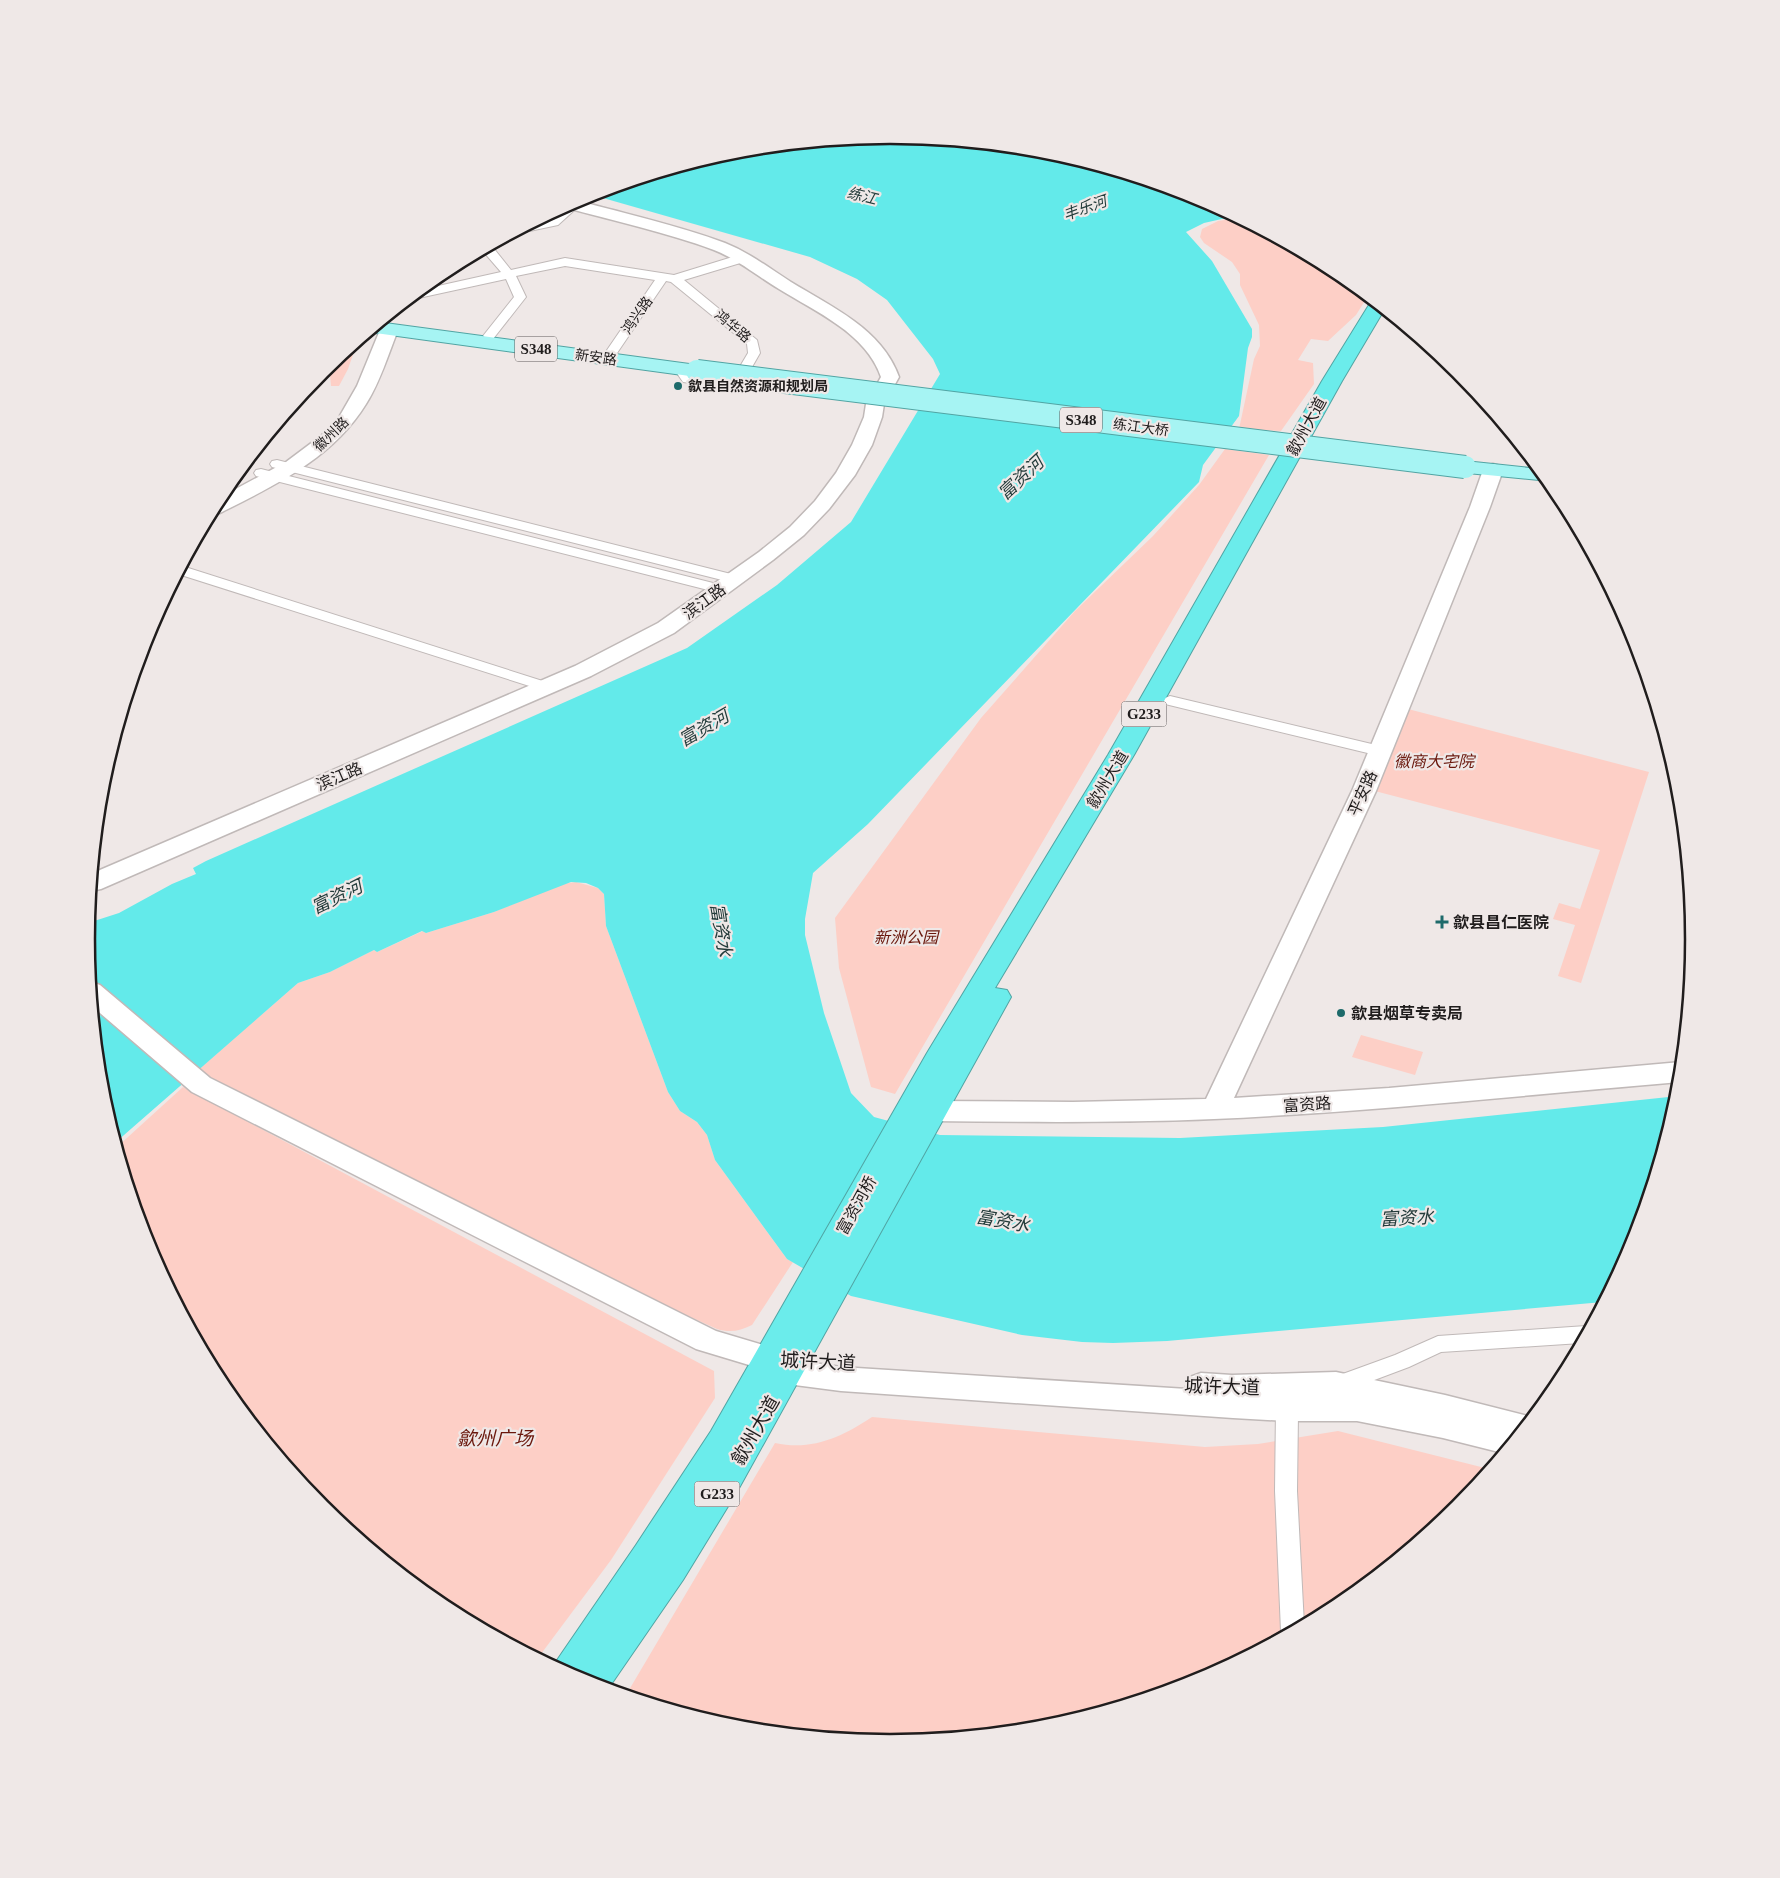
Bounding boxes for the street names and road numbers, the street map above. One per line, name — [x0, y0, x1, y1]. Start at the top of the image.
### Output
street label: 鸿兴路 — [619, 294, 656, 337]
street label: 鸿华路 — [712, 306, 754, 346]
road number: S348 — [515, 336, 557, 362]
street label: 新安路 — [574, 347, 618, 368]
street label: 歙州大道 — [1283, 394, 1329, 458]
road number: S348 — [1060, 408, 1102, 432]
street label: 徽州路 — [310, 414, 352, 454]
street label: 练江大桥 — [1112, 417, 1170, 438]
street label: 滨江路 — [680, 580, 729, 622]
road number: G233 — [1122, 702, 1166, 726]
street label: 歙州大道 — [1084, 747, 1131, 811]
street label: 滨江路 — [314, 759, 365, 794]
street label: 平安路 — [1345, 768, 1380, 819]
street label: 富资路 — [1282, 1094, 1332, 1115]
street label: 富资河桥 — [833, 1173, 879, 1237]
street label: 城许大道 — [779, 1349, 856, 1374]
street label: 城许大道 — [1184, 1375, 1260, 1398]
street label: 歙州大道 — [727, 1392, 784, 1468]
road number: G233 — [694, 1482, 740, 1506]

